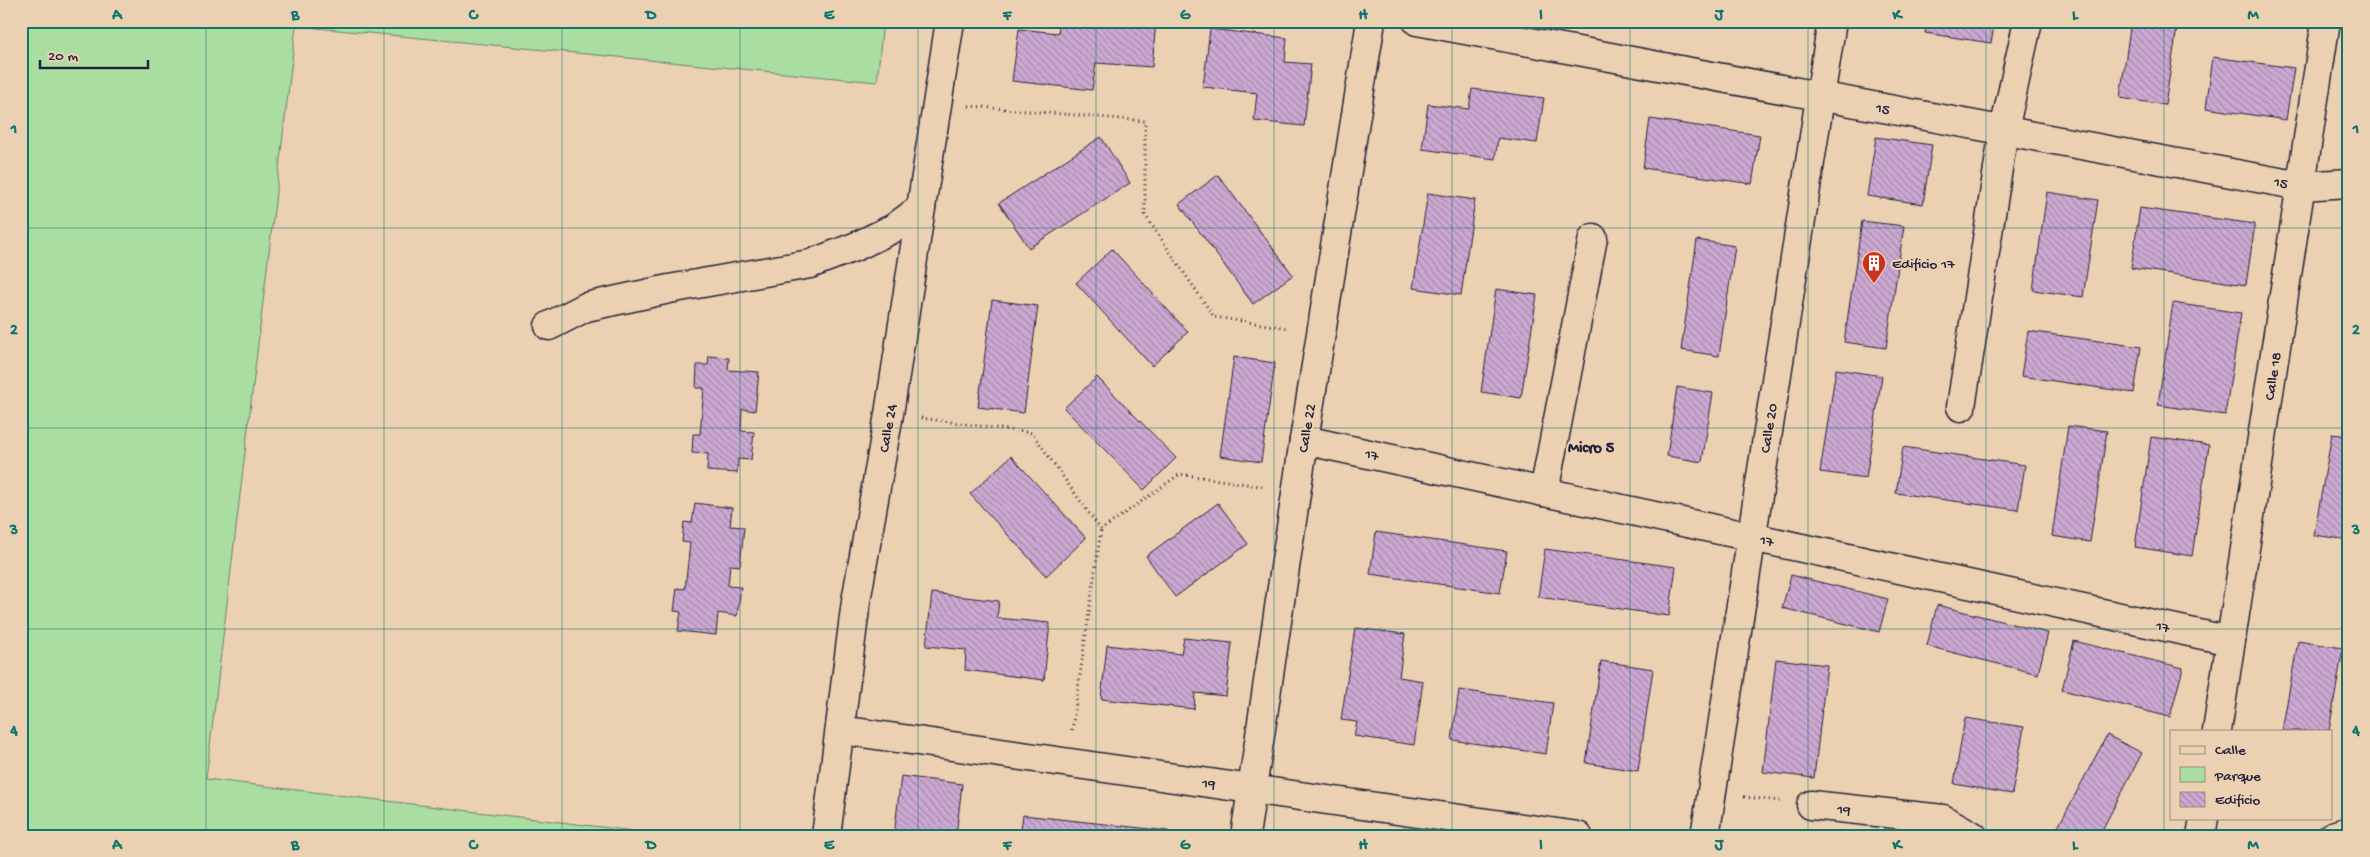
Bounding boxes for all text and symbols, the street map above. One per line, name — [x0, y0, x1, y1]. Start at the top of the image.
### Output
text: A — [111, 7, 123, 26]
text: B — [290, 7, 300, 26]
text: C — [468, 7, 479, 26]
text: D — [644, 7, 657, 26]
text: E — [824, 7, 835, 26]
text: F — [1002, 7, 1013, 26]
text: G — [1180, 7, 1191, 26]
text: H — [1358, 7, 1368, 26]
text: I — [1539, 7, 1543, 26]
text: J — [1714, 7, 1725, 26]
text: K — [1892, 7, 1904, 26]
text: L — [2072, 7, 2079, 26]
text: M — [2247, 7, 2259, 26]
scale bar — [40, 38, 148, 70]
text: 20 m — [48, 48, 78, 66]
street label: 15 — [1873, 100, 1891, 120]
text: 1 — [10, 121, 17, 140]
text: 1 — [2352, 121, 2359, 140]
street label: 15 — [2271, 174, 2289, 194]
building icon: Edificio 17 — [1861, 250, 1887, 284]
place label: Edificio 17 — [1892, 256, 1956, 274]
text: 2 — [10, 322, 18, 341]
text: 2 — [2352, 322, 2360, 341]
street label: Calle 18 — [2261, 351, 2287, 402]
street label: Calle 20 — [1757, 402, 1783, 455]
street label: Calle 24 — [876, 403, 902, 454]
street label: Calle 22 — [1295, 403, 1321, 454]
district label: Micro 5 — [1568, 440, 1615, 459]
street label: 17 — [1362, 446, 1381, 466]
text: 3 — [9, 522, 18, 541]
text: 3 — [2351, 522, 2360, 541]
street label: 17 — [1757, 532, 1776, 552]
street label: 17 — [2153, 618, 2172, 638]
text: 4 — [9, 723, 18, 742]
text: 4 — [2351, 723, 2360, 742]
legend — [2170, 730, 2332, 820]
text: Calle — [2215, 742, 2246, 760]
text: Parque — [2214, 768, 2261, 786]
street label: 19 — [1200, 775, 1217, 795]
text: Edificio — [2215, 792, 2261, 810]
street label: 19 — [1835, 801, 1852, 821]
text: A — [111, 837, 123, 856]
text: B — [290, 837, 300, 856]
text: C — [468, 837, 479, 856]
text: D — [644, 837, 657, 856]
text: E — [824, 837, 835, 856]
text: F — [1002, 837, 1013, 856]
text: G — [1180, 837, 1191, 856]
text: H — [1358, 837, 1368, 856]
text: I — [1539, 837, 1543, 856]
text: J — [1714, 837, 1725, 856]
text: K — [1892, 837, 1904, 856]
text: L — [2072, 837, 2079, 856]
text: M — [2247, 837, 2259, 856]

